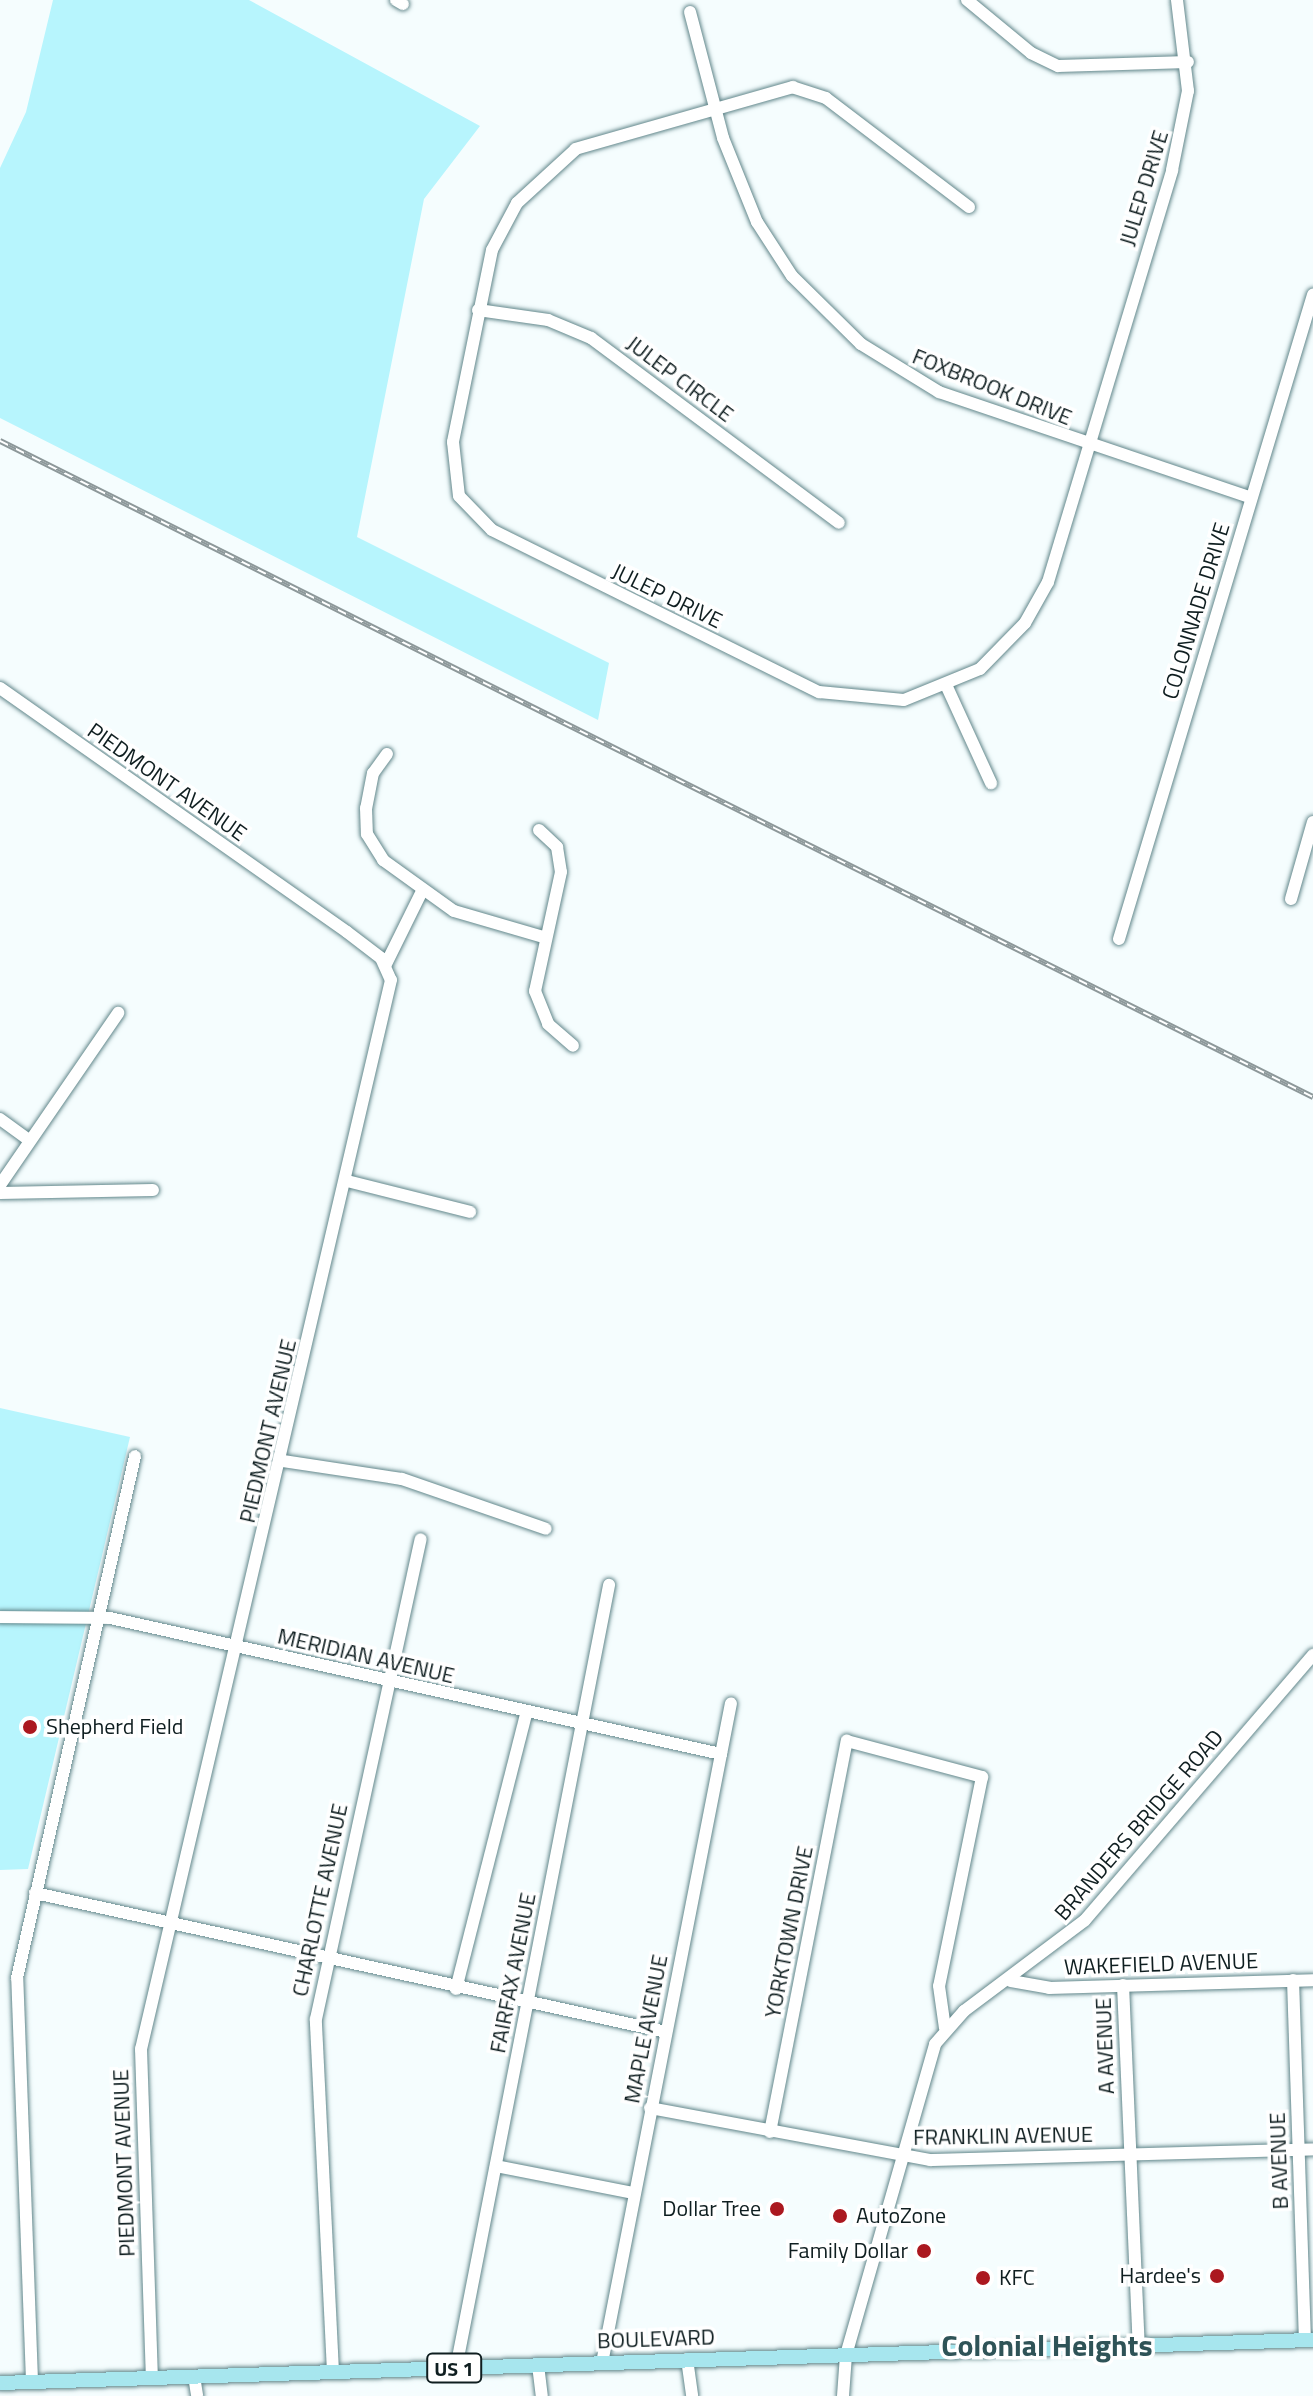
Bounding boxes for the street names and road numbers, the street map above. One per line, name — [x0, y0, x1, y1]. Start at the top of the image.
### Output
street label: JULEP DRIVE — [1114, 127, 1174, 249]
street label: JULEP CIRCLE — [621, 330, 739, 428]
street label: FOXBROOK DRIVE — [909, 343, 1075, 431]
street label: COLONNADE DRIVE — [1157, 520, 1235, 702]
street label: JULEP DRIVE — [608, 558, 726, 634]
street label: PIEDMONT AVENUE — [83, 717, 251, 847]
street label: PIEDMONT AVENUE — [234, 1337, 302, 1525]
street label: MERIDIAN AVENUE — [275, 1623, 457, 1689]
street label: BRANDERS BRIDGE ROAD — [1049, 1724, 1229, 1926]
street label: CHARLOTTE AVENUE — [287, 1801, 353, 1999]
street label: YORKTOWN DRIVE — [759, 1844, 819, 2020]
street label: FAIRFAX AVENUE — [485, 1891, 541, 2055]
street label: WAKEFIELD AVENUE — [1064, 1947, 1258, 1981]
street label: MAPLE AVENUE — [619, 1952, 673, 2106]
street label: A AVENUE — [1090, 1997, 1120, 2095]
street label: PIEDMONT AVENUE — [108, 2069, 140, 2257]
street label: B AVENUE — [1264, 2112, 1294, 2210]
street label: FRANKLIN AVENUE — [913, 2121, 1093, 2151]
street label: BOULEVARD — [597, 2324, 715, 2354]
road number: US 1 — [426, 2352, 482, 2384]

